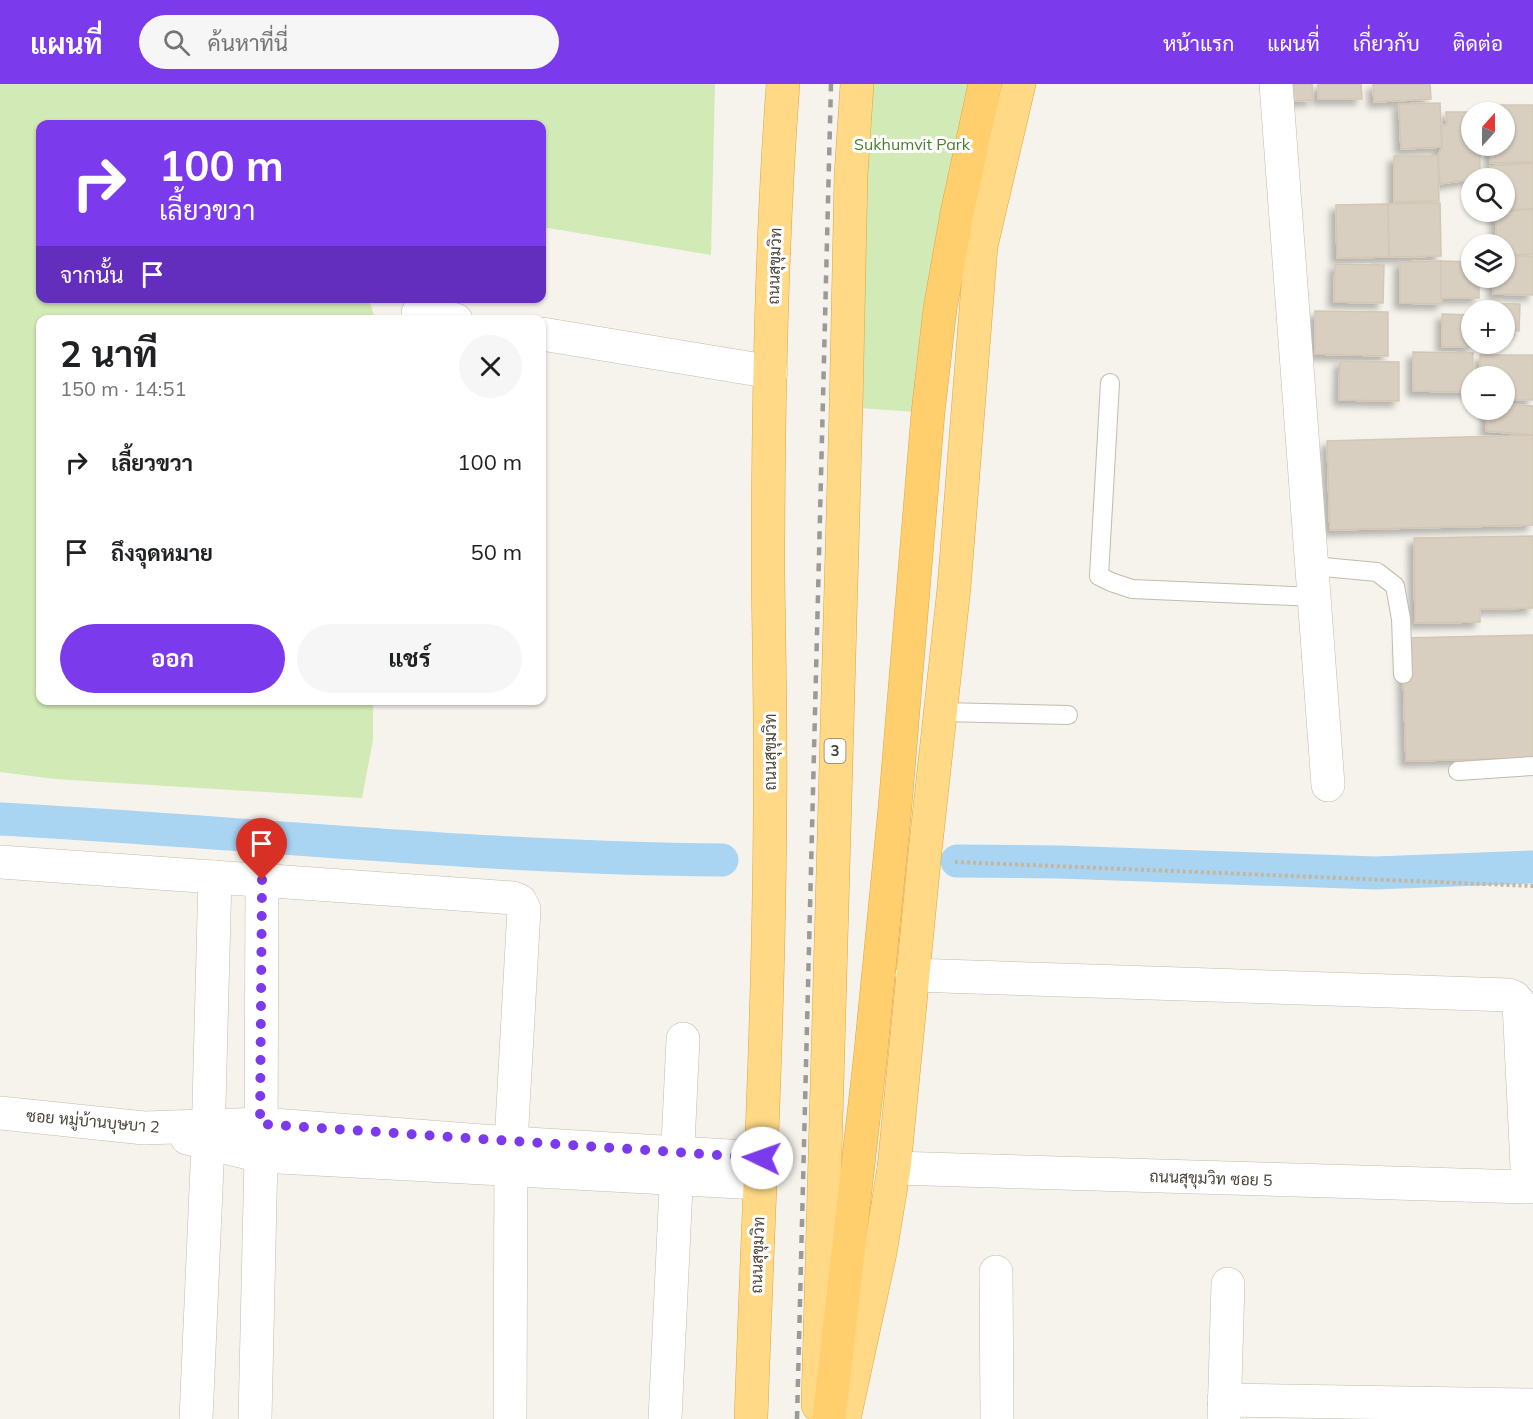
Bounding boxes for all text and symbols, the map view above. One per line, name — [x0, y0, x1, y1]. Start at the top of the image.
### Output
search box — [139, 15, 559, 69]
text: แผนที่ — [30, 26, 103, 61]
icon: search — [160, 26, 193, 59]
text: ค้นหาที่นี่ — [208, 29, 288, 57]
text: หน้าแรก — [1163, 30, 1234, 56]
text: แผนที่ — [1267, 30, 1320, 56]
text: เกี่ยวกับ — [1353, 30, 1420, 56]
text: ติดต่อ — [1453, 30, 1503, 56]
north arrow — [1461, 102, 1515, 156]
map controls — [1461, 102, 1515, 420]
park label: Sukhumvit Park — [854, 134, 971, 154]
text: 100 m — [159, 139, 284, 192]
icon: right — [60, 144, 138, 222]
button: search — [1461, 168, 1515, 222]
text: เลี้ยวขวา — [159, 193, 255, 227]
street label: ถนนสุขุมวิท — [763, 227, 787, 305]
button: layers — [1461, 234, 1515, 288]
icon: arrive — [136, 258, 169, 291]
text: จากนั้น — [60, 261, 124, 289]
button: + — [1461, 300, 1515, 354]
text: 2 นาที — [60, 331, 158, 376]
button: close — [459, 335, 522, 398]
button: − — [1461, 366, 1515, 420]
text: 150 m · 14:51 — [60, 376, 186, 401]
icon: right — [60, 446, 93, 479]
text: 100 m — [457, 448, 522, 476]
text: เลี้ยวขวา — [111, 449, 193, 477]
icon: arrive — [60, 536, 93, 569]
text: 50 m — [471, 538, 522, 566]
text: ถึงจุดหมาย — [111, 539, 213, 567]
button: ออก — [60, 624, 285, 693]
button: แชร์ — [297, 624, 522, 693]
street label: ถนนสุขุมวิท — [760, 714, 782, 791]
road number: 3 — [824, 739, 846, 763]
pin — [236, 818, 287, 880]
icon: arrive — [245, 827, 278, 860]
street label: ซอย หมู่บ้านบุษบา 2 — [25, 1105, 161, 1139]
position arrow — [730, 1126, 794, 1190]
street label: ถนนสุขุมวิท ซอย 5 — [1149, 1166, 1273, 1192]
street label: ถนนสุขุมวิท — [746, 1216, 770, 1294]

